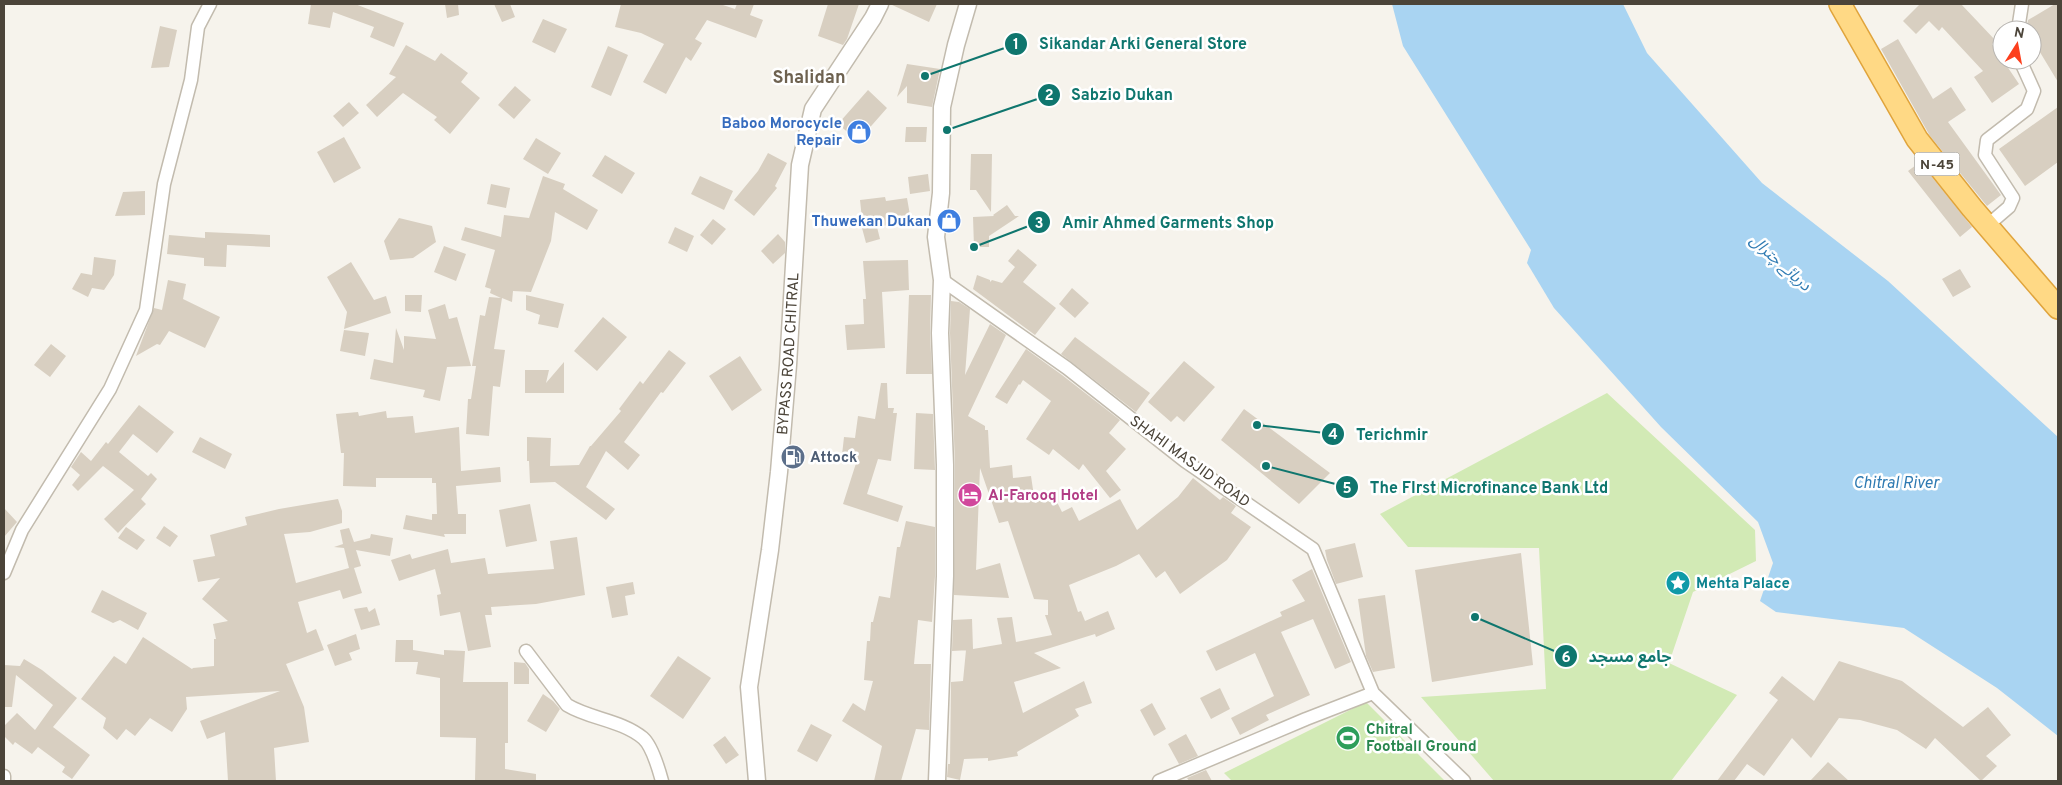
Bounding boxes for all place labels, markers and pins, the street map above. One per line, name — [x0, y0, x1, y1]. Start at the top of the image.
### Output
callout: Sikandar Arki General Store — [1003, 28, 1257, 59]
callout: Sabzio Dukan — [1036, 79, 1183, 110]
place label: Baboo Morocycle Repair — [721, 115, 843, 151]
shop icon: Baboo Morocycle Repair — [846, 119, 872, 145]
callout: Amir Ahmed Garments Shop — [1027, 207, 1284, 238]
shop icon: Thuwekan Dukan — [936, 208, 962, 234]
place label: Thuwekan Dukan — [811, 213, 932, 232]
callout: Terichmir — [1321, 419, 1438, 450]
fuel station icon: Attock — [780, 444, 806, 470]
place label: Attock — [810, 449, 857, 468]
callout: The FIrst Microfinance Bank Ltd — [1335, 472, 1618, 503]
hotel icon: Al-Farooq Hotel — [957, 482, 983, 508]
place label: Al-Farooq Hotel — [988, 487, 1098, 506]
place icon: Mehta Palace — [1665, 570, 1691, 596]
place label: Mehta Palace — [1696, 575, 1790, 594]
callout: جامع مسجد — [1553, 641, 1681, 672]
place label: Chitral Football Ground — [1366, 721, 1477, 757]
sports icon: Chitral Football Ground — [1335, 725, 1361, 751]

